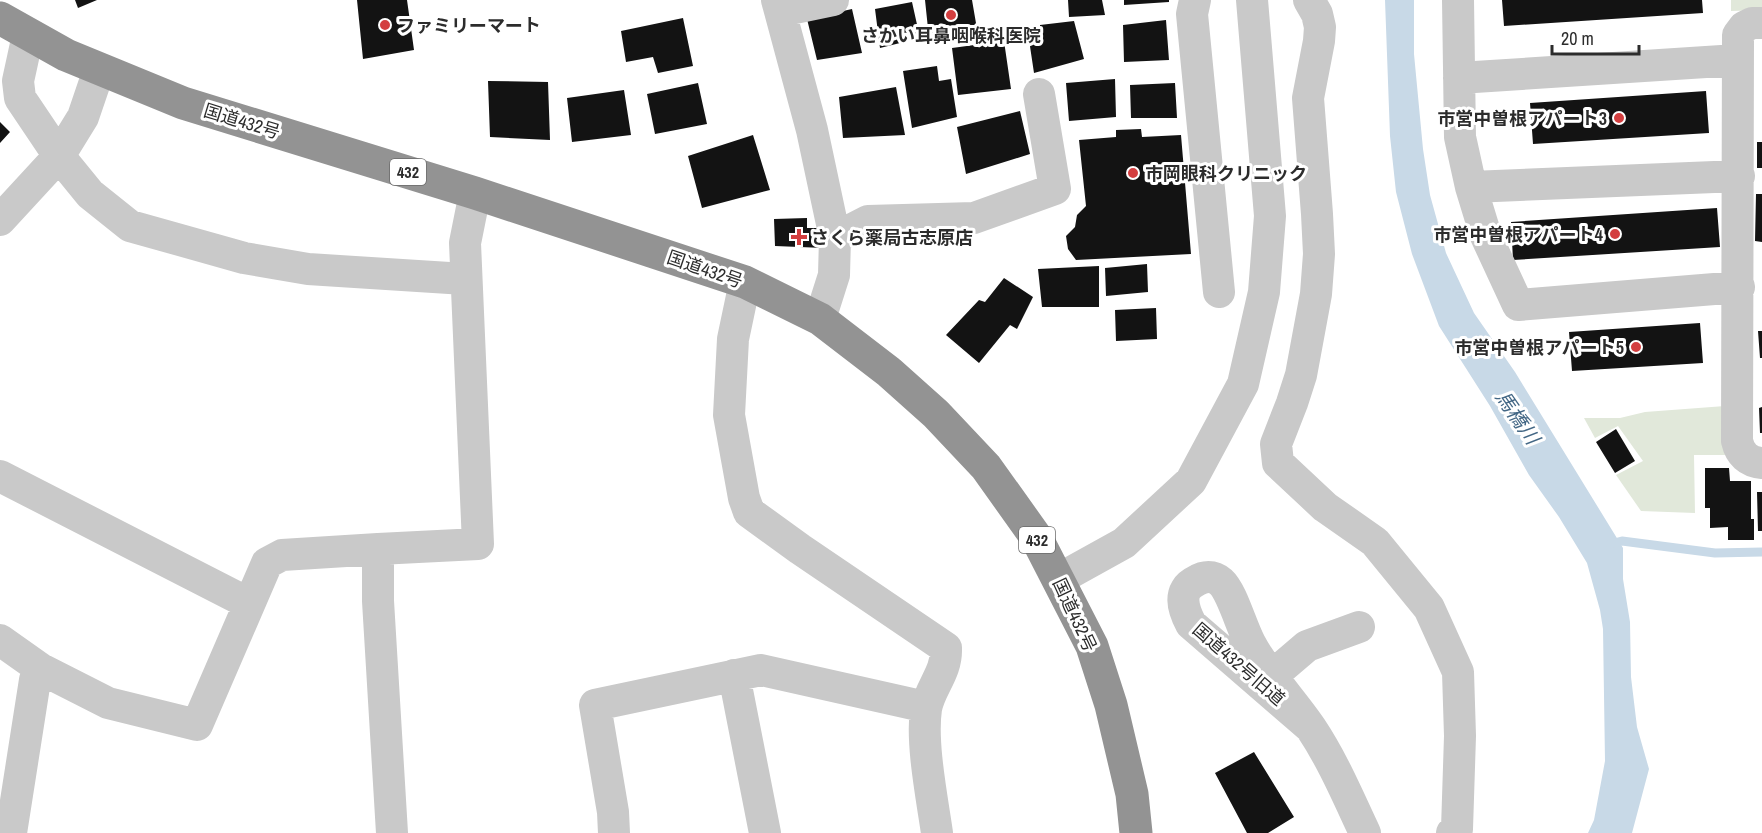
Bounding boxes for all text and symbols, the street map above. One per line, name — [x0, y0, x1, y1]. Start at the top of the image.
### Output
marker: さかい耳鼻咽喉科医院 — [944, 8, 958, 22]
place label: ファミリーマート — [397, 13, 541, 38]
marker: ファミリーマート — [378, 18, 392, 32]
scale bar — [1552, 18, 1639, 56]
place label: さかい耳鼻咽喉科医院 — [861, 23, 1041, 48]
text: 20 m — [1561, 26, 1594, 51]
street label: 国道432号 — [201, 98, 283, 144]
place label: 市営中曽根アパート3 — [1437, 106, 1607, 131]
marker: 市営中曽根アパート3 — [1612, 111, 1626, 125]
road number: 432 — [390, 159, 426, 185]
place label: 市岡眼科クリニック — [1145, 161, 1307, 186]
marker: 市岡眼科クリニック — [1126, 166, 1140, 180]
place label: 市営中曽根アパート4 — [1433, 222, 1604, 247]
place label: さくら薬局古志原店 — [811, 225, 973, 250]
marker: 市営中曽根アパート4 — [1608, 227, 1622, 241]
marker: さくら薬局古志原店 — [792, 230, 806, 244]
street label: 国道432号 — [664, 244, 746, 294]
place label: 市営中曽根アパート5 — [1454, 335, 1624, 360]
marker: 市営中曽根アパート5 — [1629, 340, 1643, 354]
water label: 馬橋川 — [1490, 385, 1547, 451]
road number: 432 — [1019, 527, 1055, 553]
street label: 国道432号 — [1047, 574, 1103, 656]
street label: 国道432号旧道 — [1188, 617, 1290, 711]

